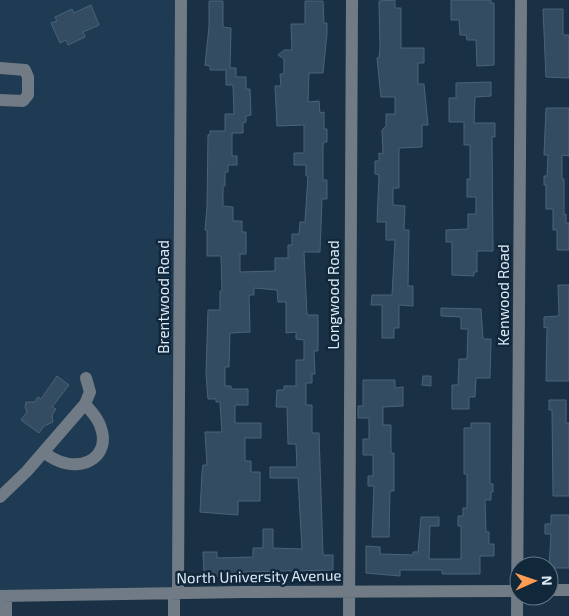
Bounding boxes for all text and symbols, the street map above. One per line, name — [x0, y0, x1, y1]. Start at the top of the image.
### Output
street label: Brentwood Road — [154, 240, 172, 354]
street label: Longwood Road — [324, 240, 342, 350]
street label: Kenwood Road — [494, 244, 512, 346]
north arrow — [509, 556, 559, 606]
street label: North University Avenue — [176, 566, 342, 586]
text: N — [539, 575, 556, 586]

